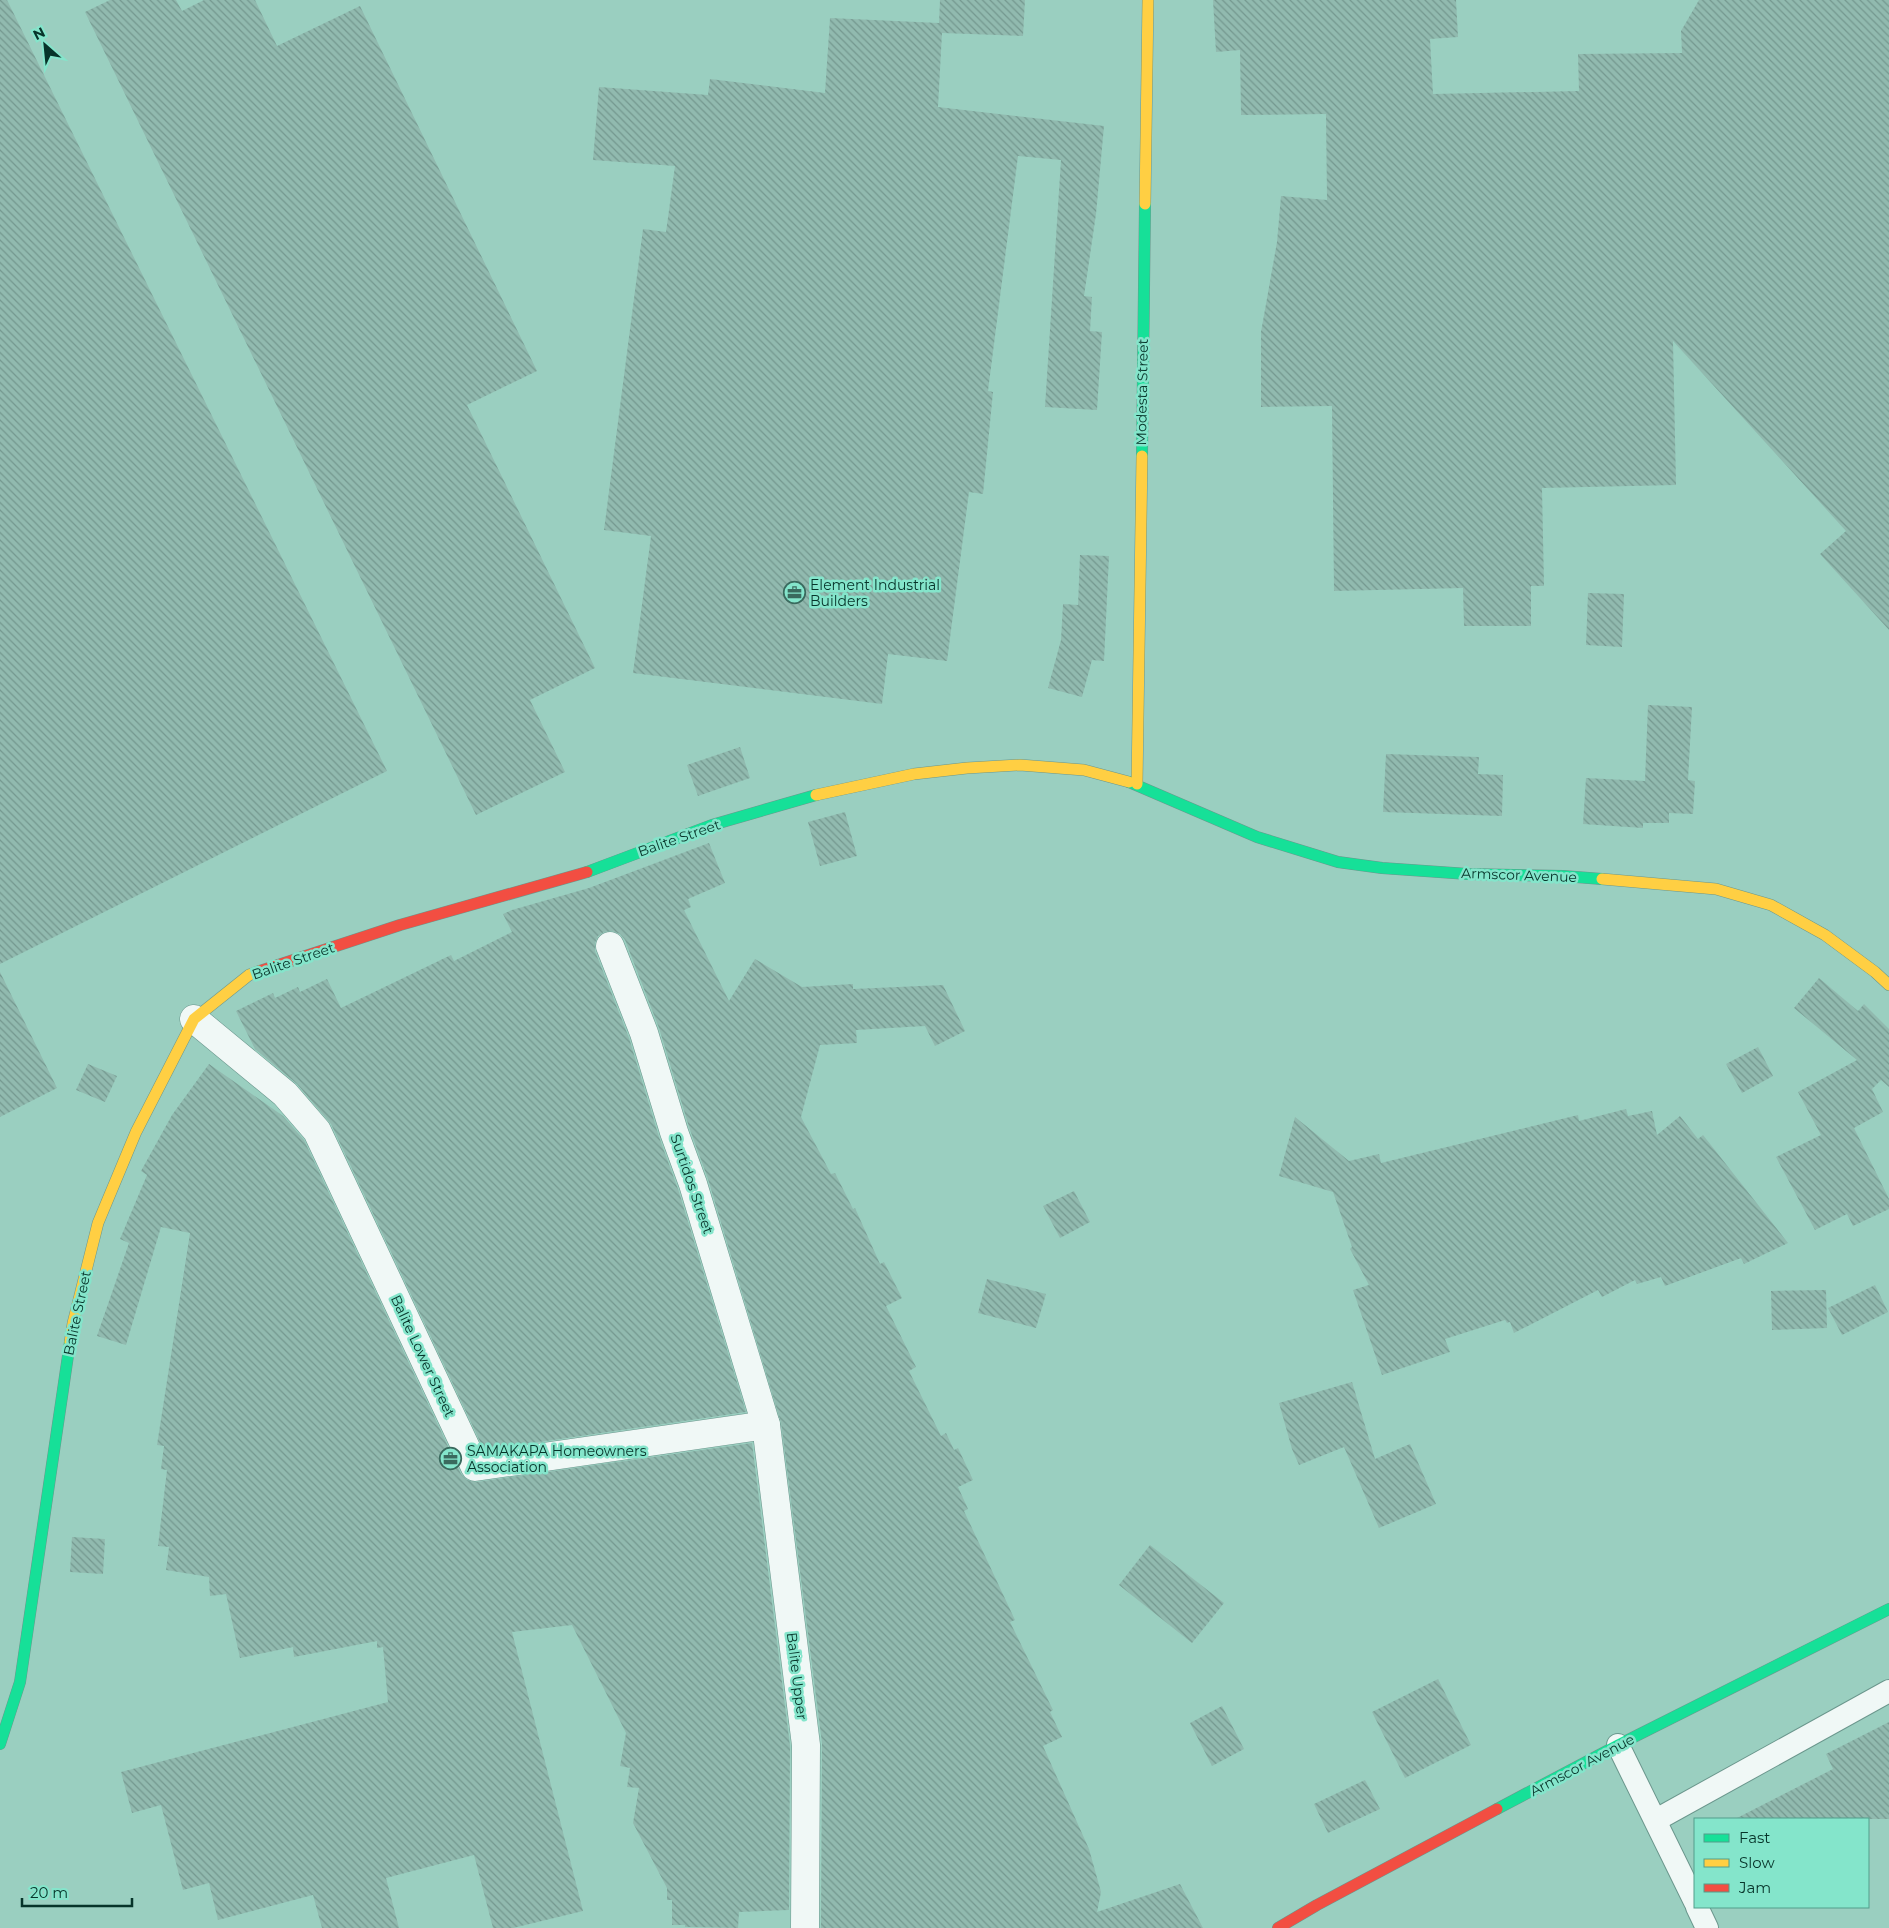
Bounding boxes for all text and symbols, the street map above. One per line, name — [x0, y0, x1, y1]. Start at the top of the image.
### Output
north arrow — [20, 20, 70, 70]
text: N — [30, 23, 48, 44]
street label: Modesta Street — [1132, 338, 1152, 445]
place label: Element Industrial Builders — [810, 576, 940, 610]
office icon: Element Industrial Builders — [782, 581, 806, 605]
street label: Balite Street — [635, 815, 723, 861]
street label: Armscor Avenue — [1461, 864, 1577, 886]
street label: Balite Street — [249, 938, 337, 984]
street label: Surtidos Street — [666, 1132, 718, 1237]
street label: Balite Street — [59, 1269, 95, 1357]
street label: Balite Lower Street — [387, 1292, 459, 1420]
place label: SAMAKAPA Homeowners Association — [467, 1442, 647, 1476]
office icon: SAMAKAPA Homeowners Association — [439, 1447, 463, 1471]
street label: Balite Upper — [783, 1631, 811, 1721]
street label: Armscor Avenue — [1527, 1730, 1637, 1800]
legend — [1694, 1818, 1869, 1908]
text: Fast — [1739, 1828, 1770, 1847]
text: Slow — [1739, 1853, 1775, 1872]
scale bar — [22, 1876, 132, 1908]
text: Jam — [1738, 1878, 1771, 1897]
text: 20 m — [30, 1883, 68, 1902]

